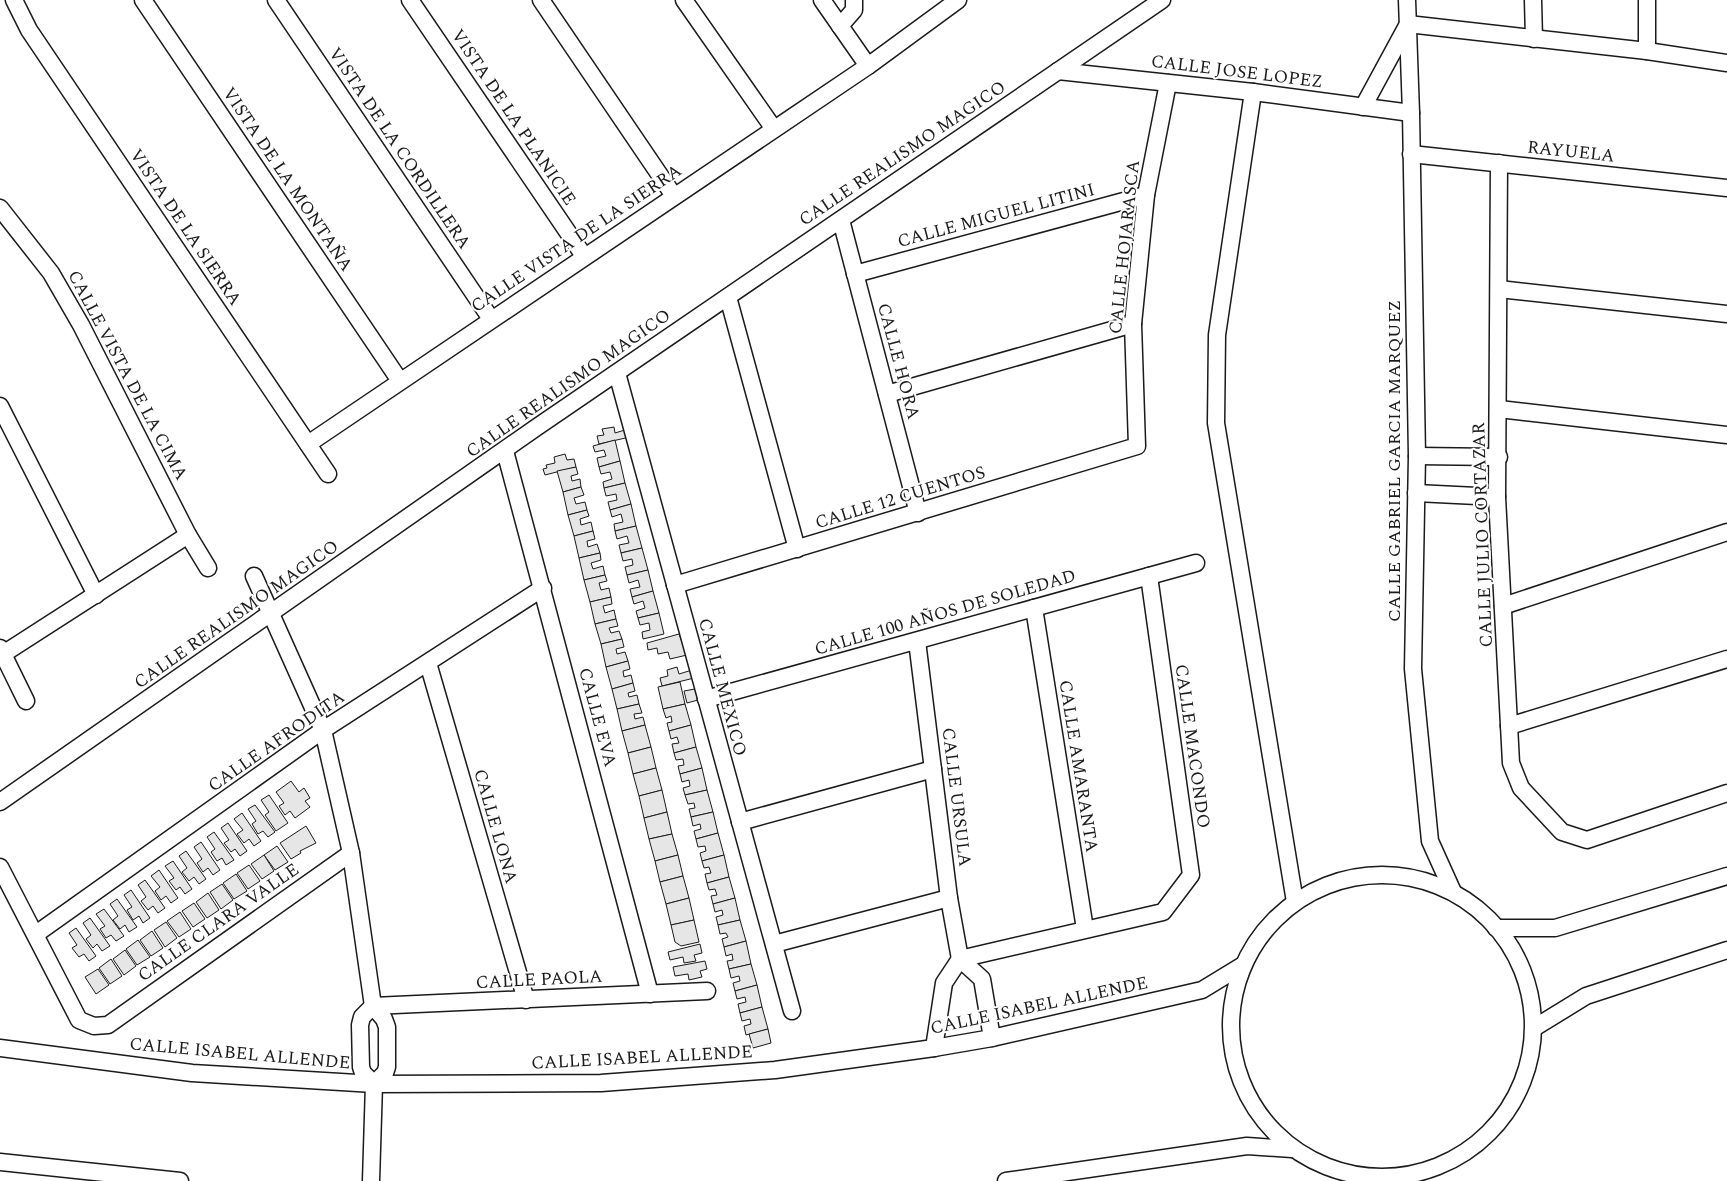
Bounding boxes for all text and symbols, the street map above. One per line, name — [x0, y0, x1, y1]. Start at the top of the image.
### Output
street label: VISTA DE LA PLANICIE — [444, 24, 583, 211]
street label: VISTA DE LA CORDILLERA — [322, 42, 478, 255]
street label: CALLE JOSE LOPEZ — [1149, 48, 1324, 95]
street label: CALLE REALISMO MAGICO — [793, 74, 1011, 233]
street label: VISTA DE LA MONTAÑA — [216, 82, 360, 277]
street label: RAYUELA — [1526, 133, 1616, 170]
street label: VISTA DE LA SIERRA — [123, 143, 248, 311]
street label: CALLE VISTA DE LA SIERRA — [465, 158, 687, 319]
street label: CALLE HOJARASCA — [1102, 159, 1147, 335]
street label: CALLE MIGUEL LITINI — [894, 176, 1098, 255]
street label: CALLE VISTA DE LA CIMA — [61, 265, 194, 485]
street label: CALLE HORA — [870, 300, 927, 422]
street label: CALLE GABRIEL GARCIA MARQUEZ — [1381, 300, 1408, 622]
street label: CALLE REALISMO MAGICO — [460, 302, 676, 465]
street label: CALLE JULIO CORTAZAR — [1465, 422, 1500, 648]
street label: CALLE 12 CUENTOS — [812, 459, 989, 536]
street label: CALLE REALISMO MAGICO — [128, 533, 344, 696]
street label: CALLE 100 AÑOS DE SOLEDAD — [811, 562, 1079, 663]
street label: CALLE MEXICO — [691, 615, 754, 759]
street label: CALLE MACONDO — [1168, 662, 1217, 830]
street label: CALLE EVA — [571, 664, 624, 770]
street label: CALLE AMARANTA — [1052, 678, 1105, 854]
street label: CALLE AFRODITA — [202, 684, 350, 799]
street label: CALLE URSULA — [935, 726, 978, 868]
street label: CALLE LONA — [466, 766, 525, 887]
street label: CALLE CLARA VALLE — [132, 856, 305, 988]
street label: CALLE PAOLA — [475, 963, 603, 996]
street label: CALLE ISABEL ALLENDE — [928, 969, 1150, 1042]
street label: CALLE ISABEL ALLENDE — [128, 1030, 352, 1077]
street label: CALLE ISABEL ALLENDE — [531, 1038, 753, 1077]

